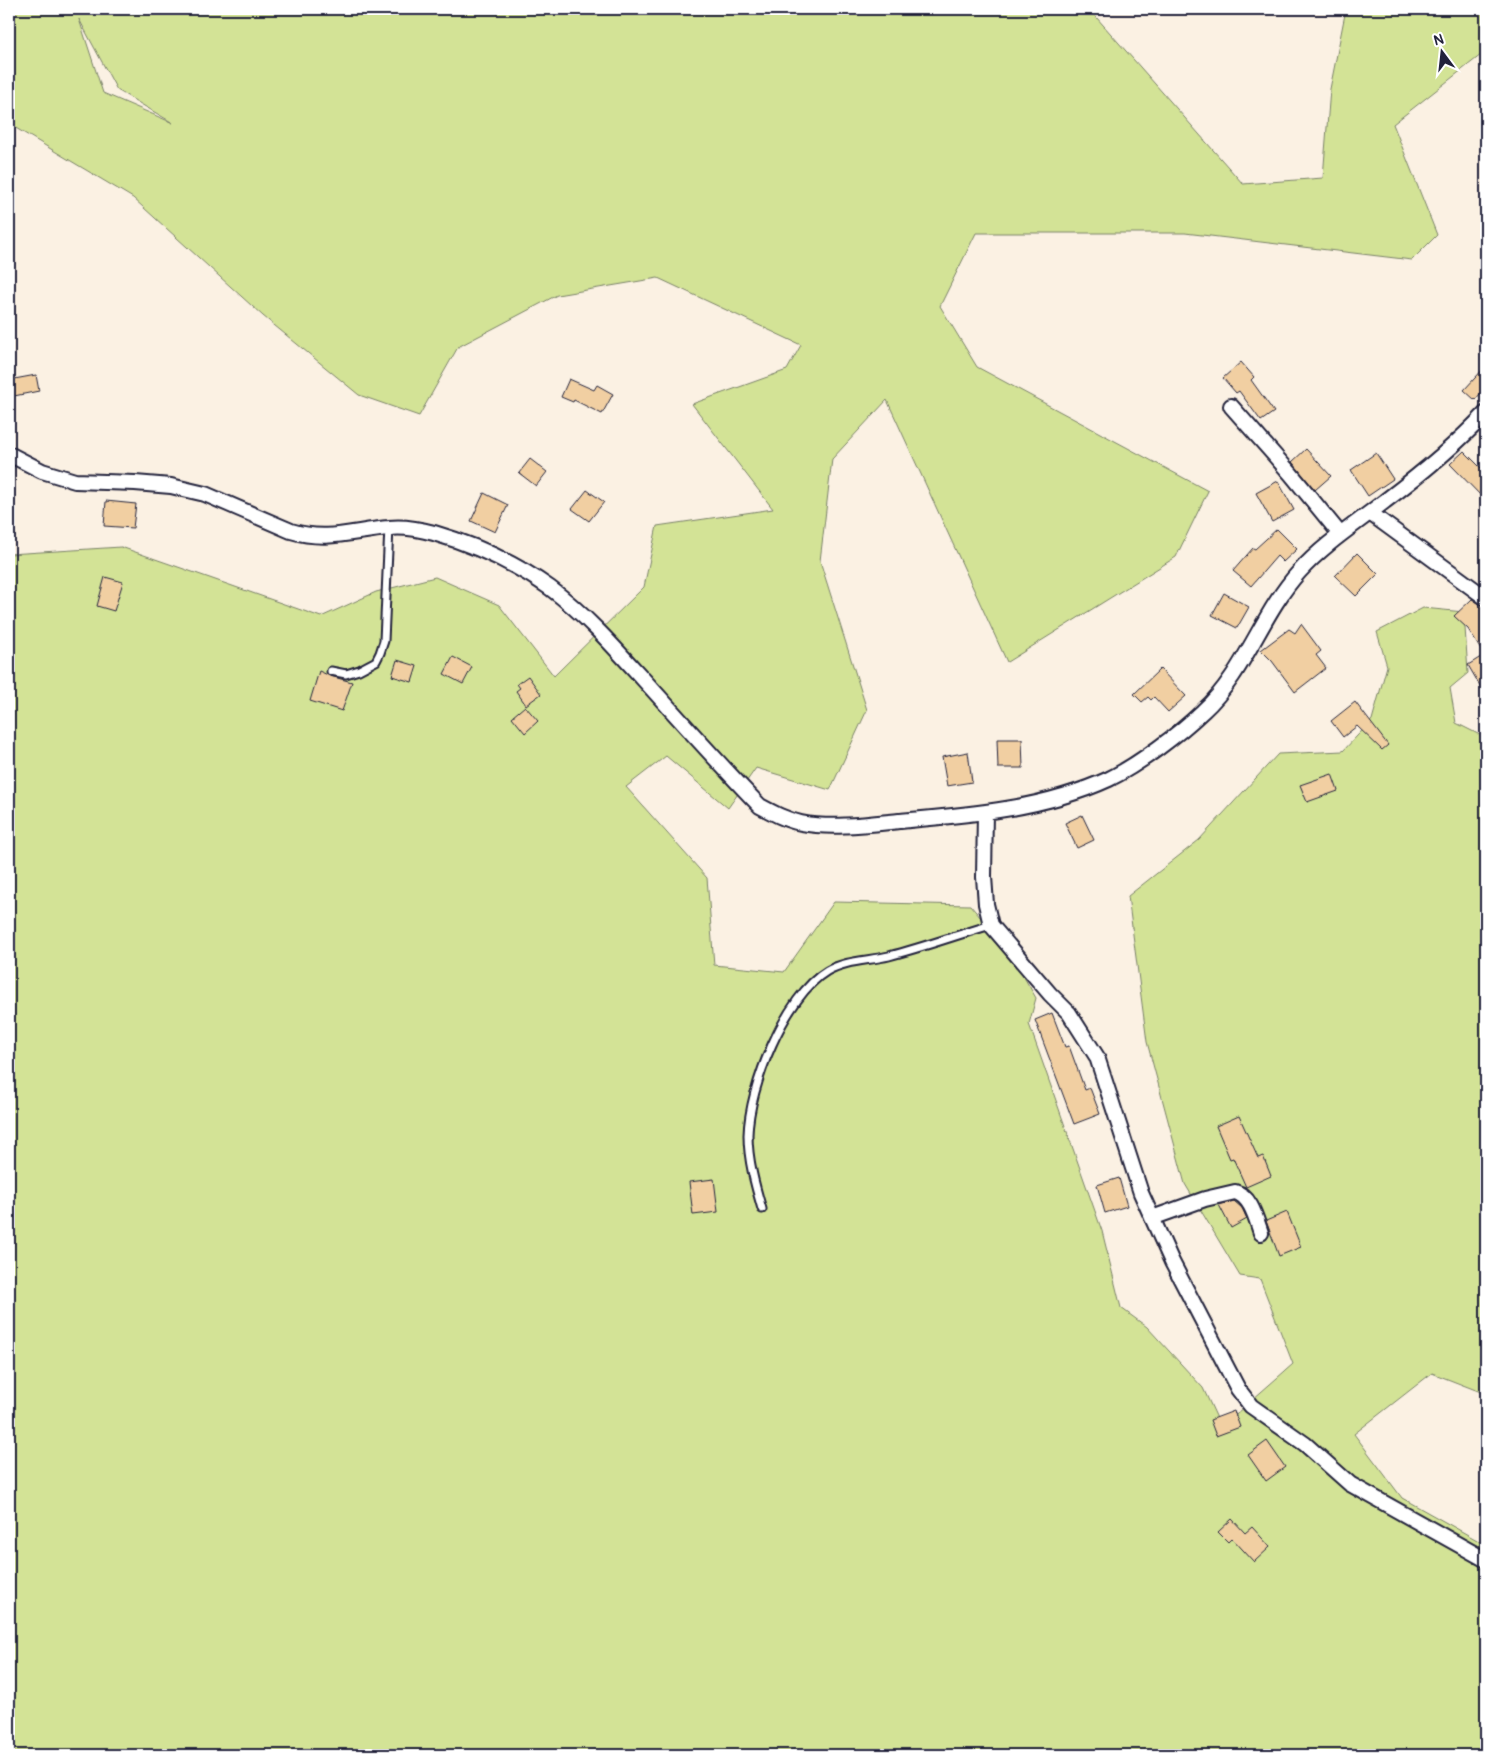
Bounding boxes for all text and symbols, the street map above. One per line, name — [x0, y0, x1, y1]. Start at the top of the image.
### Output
north arrow — [1418, 28, 1468, 78]
text: N — [1432, 30, 1446, 49]

